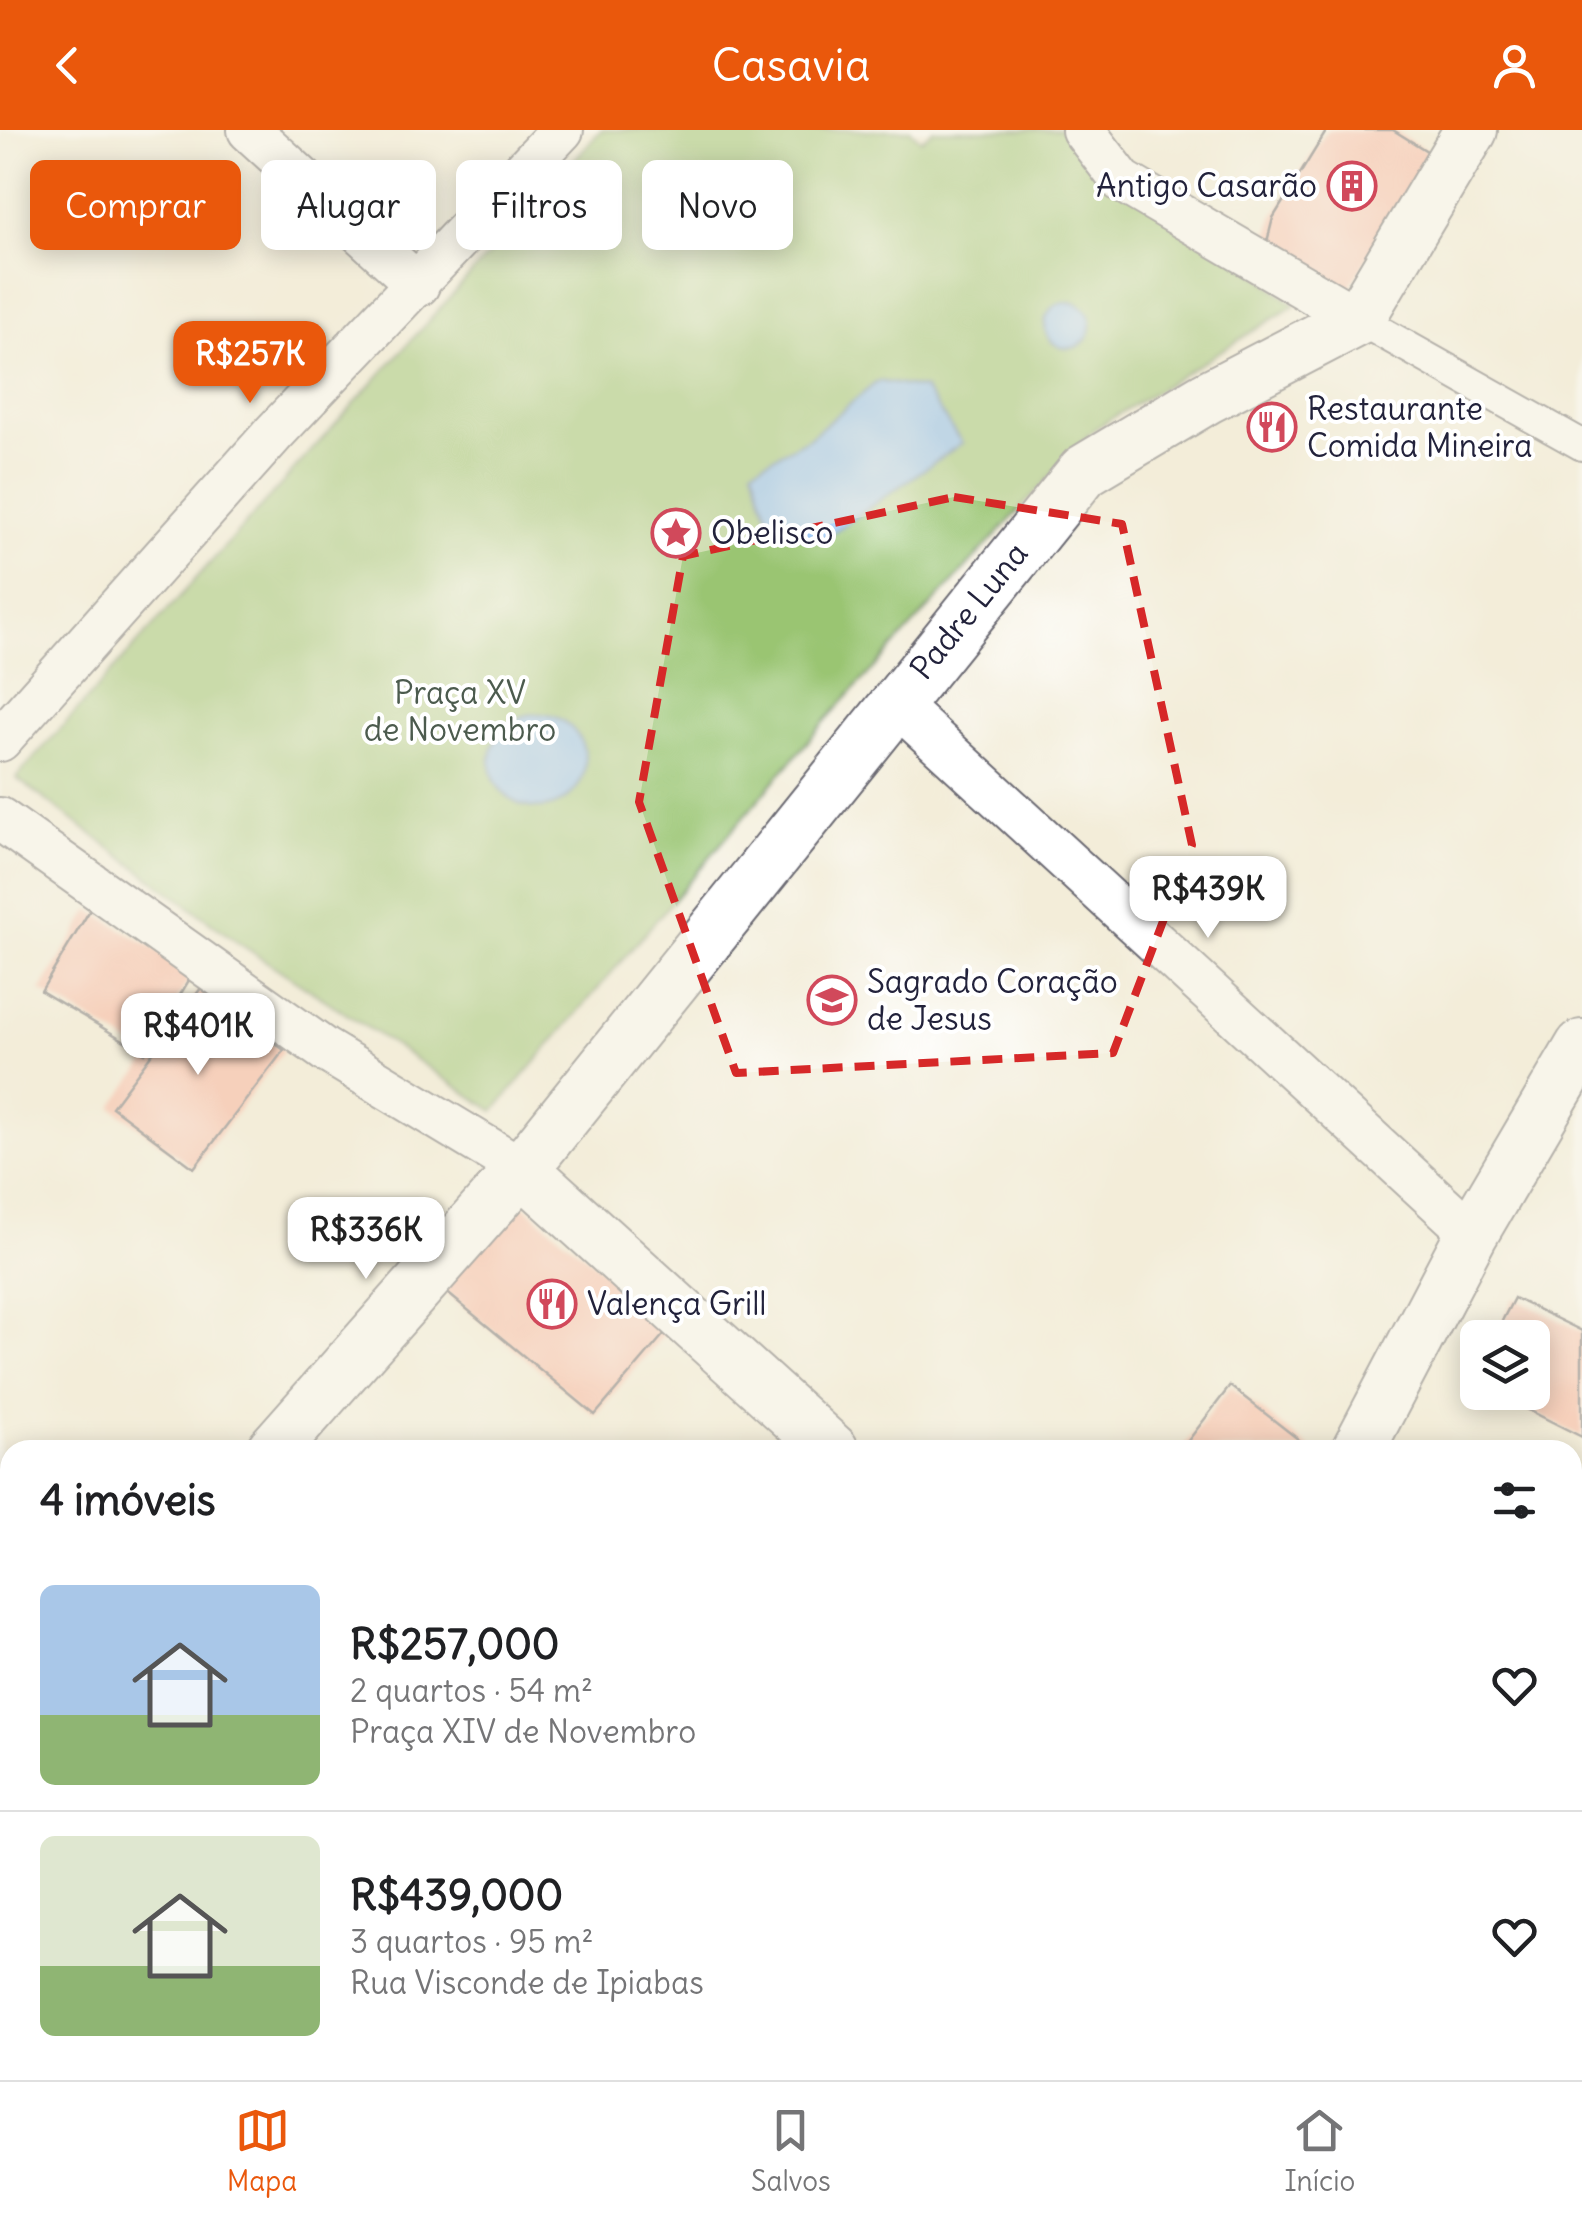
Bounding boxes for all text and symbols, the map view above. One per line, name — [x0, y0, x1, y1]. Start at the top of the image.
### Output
text: Casavia — [712, 37, 870, 93]
icon: back — [40, 38, 95, 93]
icon: person — [1487, 38, 1542, 93]
chip: Comprar — [30, 160, 241, 250]
chip: Alugar — [261, 160, 436, 250]
chip: Filtros — [456, 160, 622, 250]
chip: Novo — [642, 160, 793, 250]
building icon: Antigo Casarão — [1326, 160, 1378, 212]
place label: Antigo Casarão — [1096, 165, 1317, 206]
pin: R$257K — [169, 321, 331, 406]
text: R$257K — [195, 333, 305, 374]
place label: Restaurante Comida Mineira — [1307, 388, 1533, 466]
restaurant icon: Restaurante Comida Mineira — [1246, 401, 1298, 453]
place icon: Obelisco — [650, 507, 702, 559]
place label: Obelisco — [711, 512, 834, 553]
street label: Padre Luna — [901, 534, 1036, 688]
park label: Praça XV de Novembro — [364, 672, 556, 750]
pin: R$439K — [1127, 856, 1289, 941]
text: R$439K — [1152, 868, 1264, 909]
place label: Sagrado Coração de Jesus — [867, 961, 1118, 1039]
school or university icon: Sagrado Coração de Jesus — [806, 974, 858, 1026]
pin: R$401K — [117, 993, 279, 1078]
text: R$401K — [143, 1005, 253, 1046]
pin: R$336K — [285, 1197, 447, 1282]
text: R$336K — [310, 1209, 422, 1250]
restaurant icon: Valença Grill — [526, 1278, 578, 1330]
place label: Valença Grill — [587, 1283, 767, 1324]
map controls — [1460, 1320, 1550, 1410]
button: layers — [1460, 1320, 1550, 1410]
icon: filters — [1487, 1473, 1542, 1528]
text: 4 imóveis — [40, 1474, 216, 1526]
text: R$257,000 — [350, 1618, 559, 1670]
icon: home — [120, 1625, 240, 1745]
icon: heart — [1487, 1658, 1542, 1713]
text: 2 quartos · 54 m² — [350, 1670, 593, 1711]
text: Praça XIV de Novembro — [350, 1711, 696, 1752]
text: R$439,000 — [350, 1869, 563, 1921]
icon: home — [120, 1876, 240, 1996]
icon: heart — [1487, 1909, 1542, 1964]
text: 3 quartos · 95 m² — [350, 1921, 594, 1962]
text: Rua Visconde de Ipiabas — [350, 1962, 704, 2003]
tab: Mapa — [227, 2103, 297, 2199]
tab: Salvos — [751, 2103, 831, 2199]
tab: Início — [1284, 2103, 1355, 2199]

